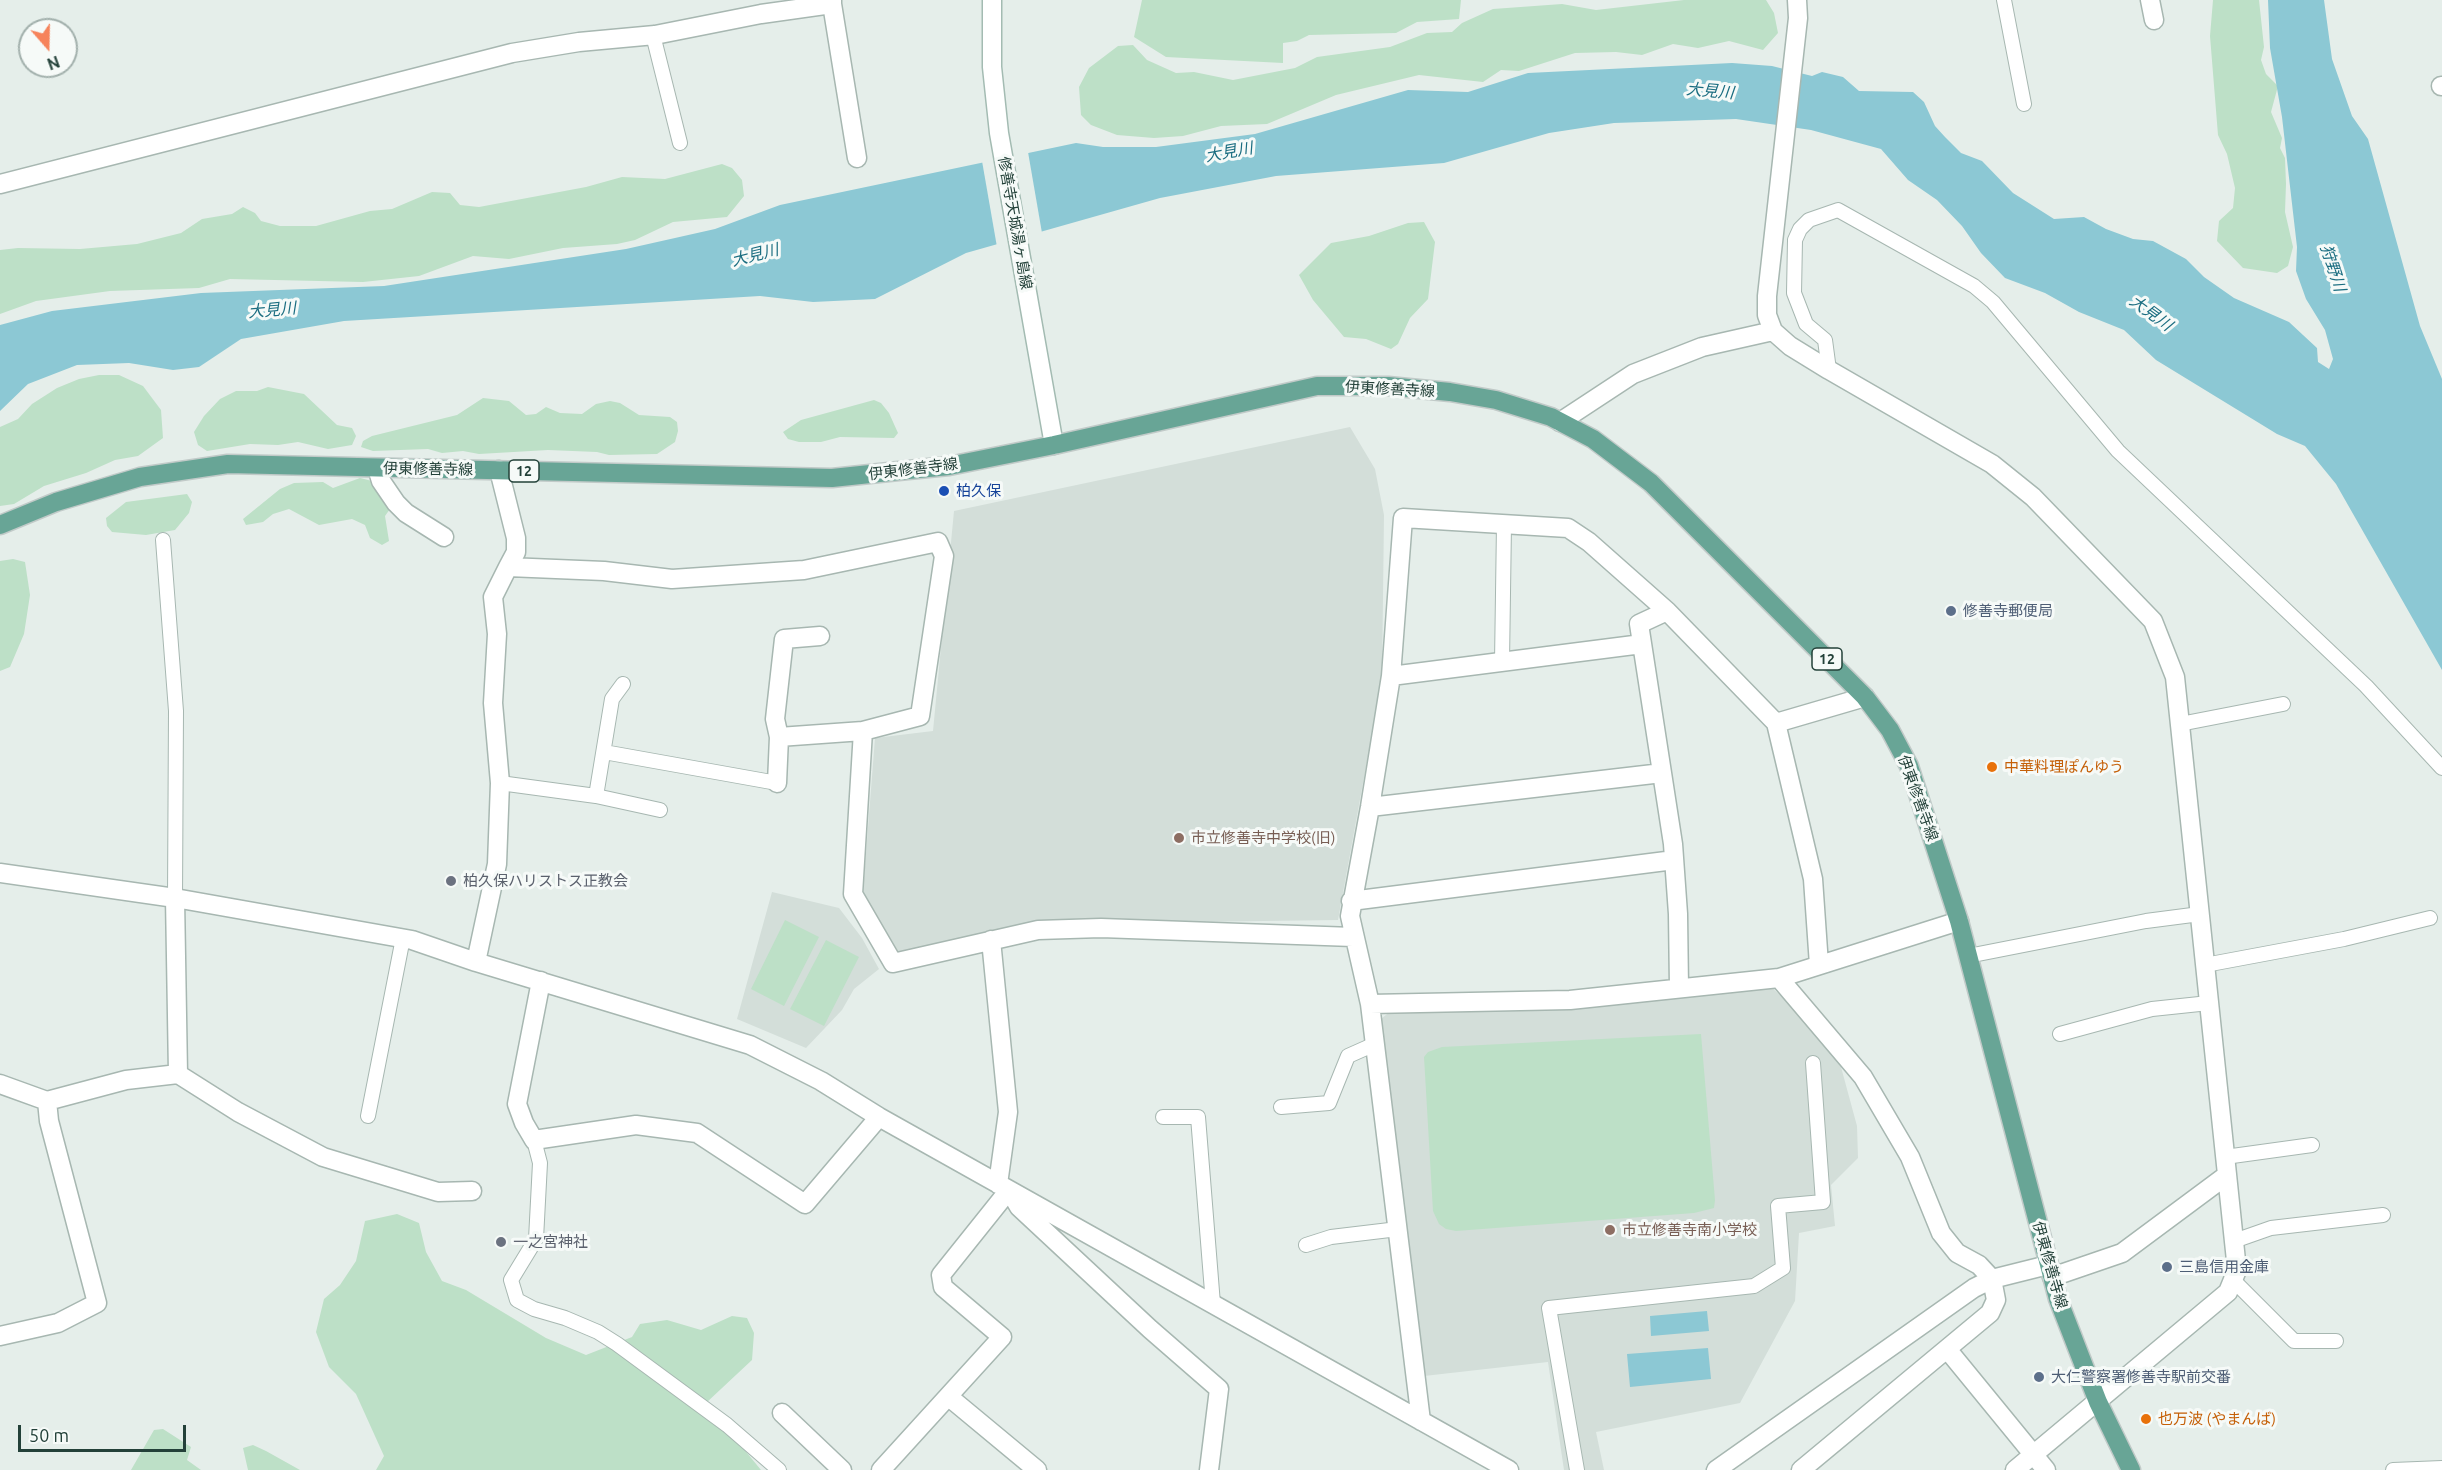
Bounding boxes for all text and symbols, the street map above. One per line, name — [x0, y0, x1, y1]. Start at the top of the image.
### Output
north arrow — [18, 18, 78, 78]
text: N — [45, 53, 62, 74]
water label: 大見川 — [1685, 79, 1735, 103]
water label: 大見川 — [1204, 138, 1254, 166]
street label: 修善寺天城湯ヶ島線 — [994, 155, 1036, 291]
water label: 大見川 — [729, 240, 781, 270]
water label: 狩野川 — [2316, 242, 2350, 294]
water label: 大見川 — [2126, 291, 2176, 335]
water label: 大見川 — [247, 298, 297, 322]
street label: 伊東修善寺線 — [1345, 378, 1435, 400]
street label: 伊東修善寺線 — [867, 455, 959, 483]
street label: 伊東修善寺線 — [383, 459, 473, 479]
road number: 12 — [509, 460, 539, 482]
place label: 柏久保 — [956, 482, 1001, 500]
marker: 柏久保 — [937, 484, 951, 498]
place label: 修善寺郵便局 — [1963, 602, 2053, 620]
marker: 修善寺郵便局 — [1944, 604, 1958, 618]
road number: 12 — [1812, 648, 1842, 670]
street label: 伊東修善寺線 — [1894, 753, 1942, 843]
place label: 中華料理ぽんゆう — [2004, 758, 2124, 776]
marker: 中華料理ぽんゆう — [1985, 760, 1999, 774]
place label: 市立修善寺中学校(旧) — [1191, 829, 1335, 847]
marker: 市立修善寺中学校(旧) — [1172, 831, 1186, 845]
place label: 柏久保ハリストス正教会 — [463, 872, 628, 890]
marker: 柏久保ハリストス正教会 — [444, 874, 458, 888]
street label: 伊東修善寺線 — [2029, 1219, 2071, 1311]
place label: 市立修善寺南小学校 — [1622, 1221, 1757, 1239]
marker: 市立修善寺南小学校 — [1603, 1223, 1617, 1237]
place label: 一之宮神社 — [513, 1233, 588, 1251]
marker: 一之宮神社 — [494, 1235, 508, 1249]
place label: 三島信用金庫 — [2179, 1258, 2269, 1276]
marker: 三島信用金庫 — [2160, 1260, 2174, 1274]
place label: 大仁警察署修善寺駅前交番 — [2051, 1368, 2231, 1386]
marker: 大仁警察署修善寺駅前交番 — [2032, 1370, 2046, 1384]
place label: 也万波 (やまんば) — [2158, 1410, 2276, 1428]
marker: 也万波 (やまんば) — [2139, 1412, 2153, 1426]
scale bar — [21, 1413, 189, 1451]
text: 50 m — [29, 1425, 69, 1445]

